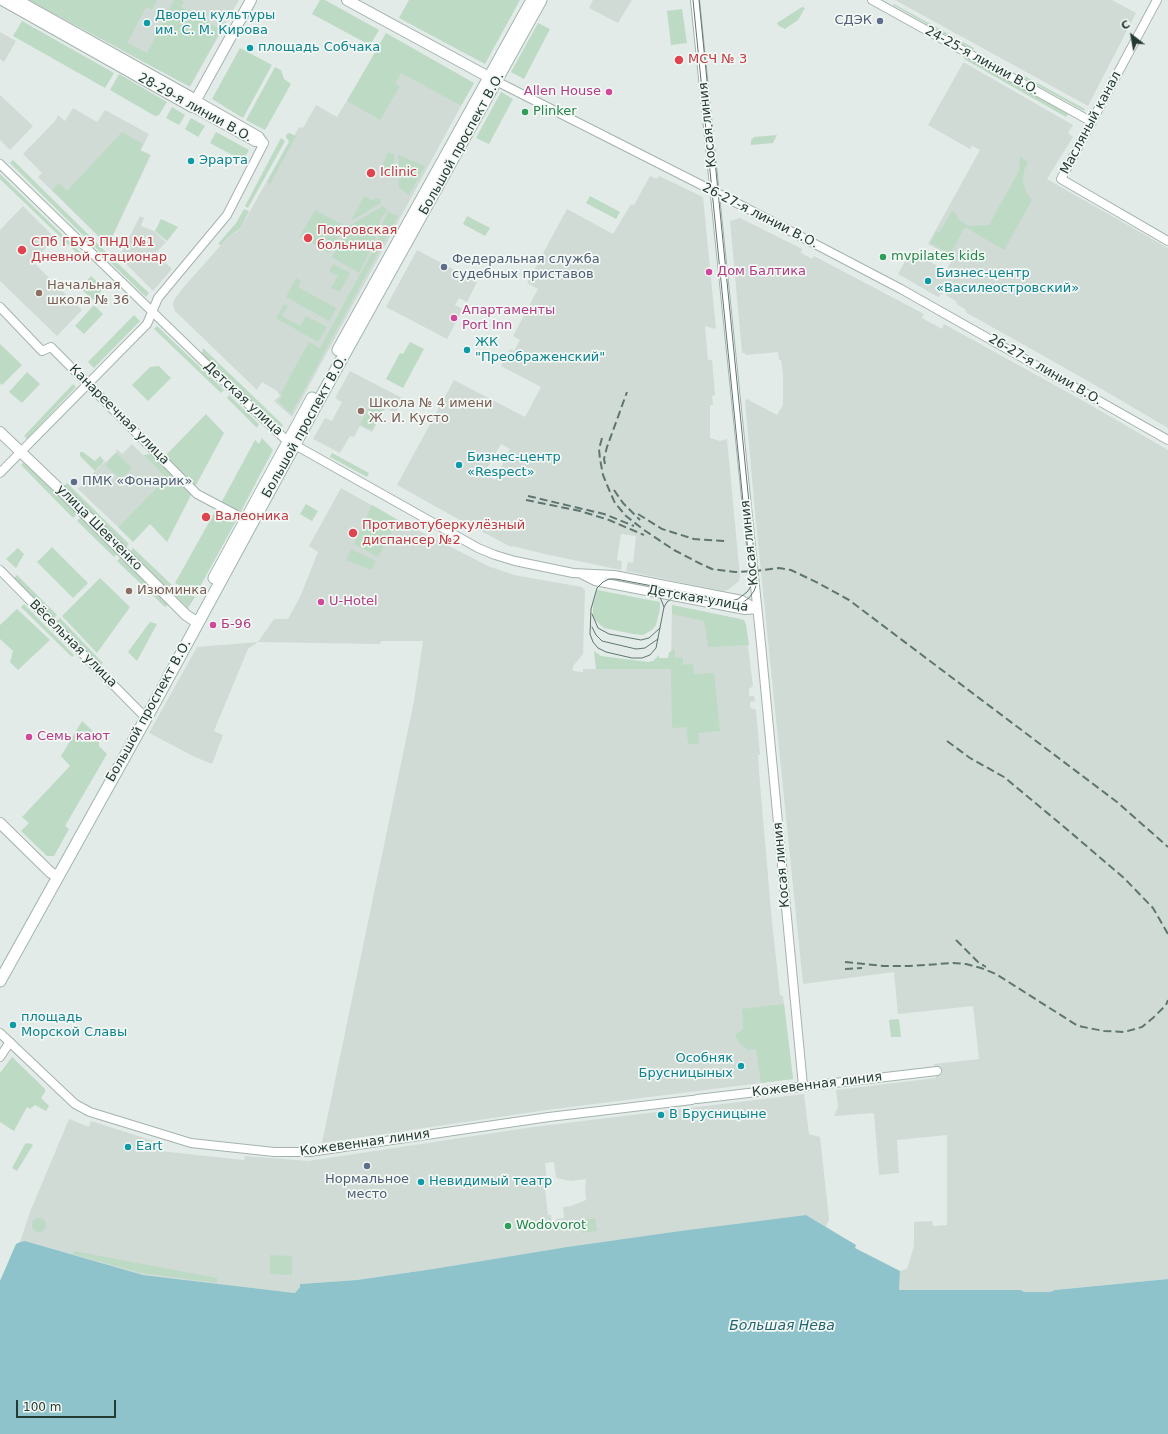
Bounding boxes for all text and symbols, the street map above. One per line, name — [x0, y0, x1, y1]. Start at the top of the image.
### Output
place label: Дворец культуры им. С. М. Кирова — [155, 8, 275, 39]
place label: СДЭК — [834, 13, 872, 29]
marker: СДЭК — [875, 16, 885, 26]
north arrow — [1112, 16, 1152, 56]
marker: Дворец культуры им. С. М. Кирова — [142, 18, 152, 28]
text: С — [1119, 18, 1132, 33]
street label: 24-25-я линии В.О. — [922, 23, 1042, 99]
place label: площадь Собчака — [258, 40, 380, 56]
marker: площадь Собчака — [245, 43, 255, 53]
place label: МСЧ № 3 — [688, 52, 747, 68]
marker: МСЧ № 3 — [673, 54, 685, 66]
street label: Масляный канал — [1057, 69, 1125, 177]
street label: 28-29-я линии В.О. — [135, 70, 255, 146]
street label: Большой проспект В.О. — [416, 70, 508, 218]
street label: Косая линия — [696, 82, 720, 168]
place label: Allen House — [524, 84, 601, 100]
marker: Allen House — [604, 87, 614, 97]
place label: Plinker — [533, 104, 577, 120]
marker: Plinker — [520, 107, 530, 117]
place label: Эрарта — [199, 153, 248, 169]
marker: Эрарта — [186, 156, 196, 166]
place label: Iclinic — [380, 165, 417, 181]
marker: Iclinic — [365, 167, 377, 179]
street label: 26-27-я линии В.О. — [699, 180, 821, 252]
place label: Покровская больница — [317, 223, 397, 254]
marker: Покровская больница — [302, 232, 314, 244]
place label: СПб ГБУЗ ПНД №1 Дневной стационар — [31, 235, 167, 266]
marker: СПб ГБУЗ ПНД №1 Дневной стационар — [16, 244, 28, 256]
place label: mvpilates kids — [891, 249, 985, 265]
place label: Федеральная служба судебных приставов — [452, 252, 600, 283]
marker: mvpilates kids — [878, 252, 888, 262]
marker: Федеральная служба судебных приставов — [439, 262, 449, 272]
place label: Дом Балтика — [717, 264, 806, 280]
place label: Бизнес-центр «Василеостровский» — [936, 266, 1079, 297]
marker: Дом Балтика — [704, 267, 714, 277]
marker: Бизнес-центр «Василеостровский» — [923, 276, 933, 286]
place label: Начальная школа № 36 — [47, 278, 129, 309]
marker: Начальная школа № 36 — [34, 288, 44, 298]
place label: Апартаменты Port Inn — [462, 303, 555, 334]
marker: Апартаменты Port Inn — [449, 313, 459, 323]
street label: 26-27-я линии В.О. — [986, 331, 1104, 409]
place label: ЖК "Преображенский" — [475, 335, 605, 366]
marker: ЖК "Преображенский" — [462, 345, 472, 355]
street label: Большой проспект В.О. — [259, 353, 351, 501]
street label: Детская улица — [200, 359, 286, 439]
street label: Канареечная улица — [66, 362, 172, 468]
place label: Школа № 4 имени Ж. И. Кусто — [369, 396, 492, 427]
marker: Школа № 4 имени Ж. И. Кусто — [356, 406, 366, 416]
place label: Бизнес-центр «Respect» — [467, 450, 561, 481]
marker: Бизнес-центр «Respect» — [454, 460, 464, 470]
place label: ПМК «Фонарик» — [82, 474, 192, 490]
marker: ПМК «Фонарик» — [69, 477, 79, 487]
street label: улица Шевченко — [53, 482, 145, 574]
street label: Косая линия — [738, 500, 762, 586]
place label: Валеоника — [215, 509, 289, 525]
marker: Валеоника — [200, 511, 212, 523]
place label: Противотуберкулёзный диспансер №2 — [362, 518, 525, 549]
marker: Противотуберкулёзный диспансер №2 — [347, 527, 359, 539]
street label: Детская улица — [646, 582, 750, 616]
place label: Изюминка — [137, 583, 207, 599]
marker: Изюминка — [124, 586, 134, 596]
place label: U-Hotel — [329, 594, 378, 610]
street label: Вёсельная улица — [26, 597, 120, 691]
marker: U-Hotel — [316, 597, 326, 607]
place label: Б-96 — [221, 617, 251, 633]
marker: Б-96 — [208, 620, 218, 630]
street label: Большой проспект В.О. — [103, 637, 195, 785]
place label: Семь кают — [37, 729, 110, 745]
marker: Семь кают — [24, 732, 34, 742]
street label: Косая линия — [770, 822, 794, 908]
place label: площадь Морской Славы — [21, 1010, 127, 1041]
marker: площадь Морской Славы — [8, 1020, 18, 1030]
place label: Особняк Брусницыных — [638, 1051, 733, 1082]
marker: Особняк Брусницыных — [736, 1061, 746, 1071]
street label: Кожевенная линия — [751, 1069, 883, 1101]
place label: В Брусницыне — [669, 1107, 767, 1123]
marker: В Брусницыне — [656, 1110, 666, 1120]
street label: Кожевенная линия — [299, 1126, 431, 1160]
place label: Eart — [136, 1139, 163, 1155]
marker: Eart — [123, 1142, 133, 1152]
marker: Нормальное место — [362, 1161, 372, 1171]
place label: Нормальное место — [325, 1172, 409, 1203]
place label: Невидимый театр — [429, 1174, 552, 1190]
marker: Невидимый театр — [416, 1177, 426, 1187]
place label: Wodovorot — [516, 1218, 586, 1234]
marker: Wodovorot — [503, 1221, 513, 1231]
water label: Большая Нева — [729, 1318, 835, 1334]
scale bar — [18, 1392, 118, 1418]
text: 100 m — [23, 1400, 61, 1414]

